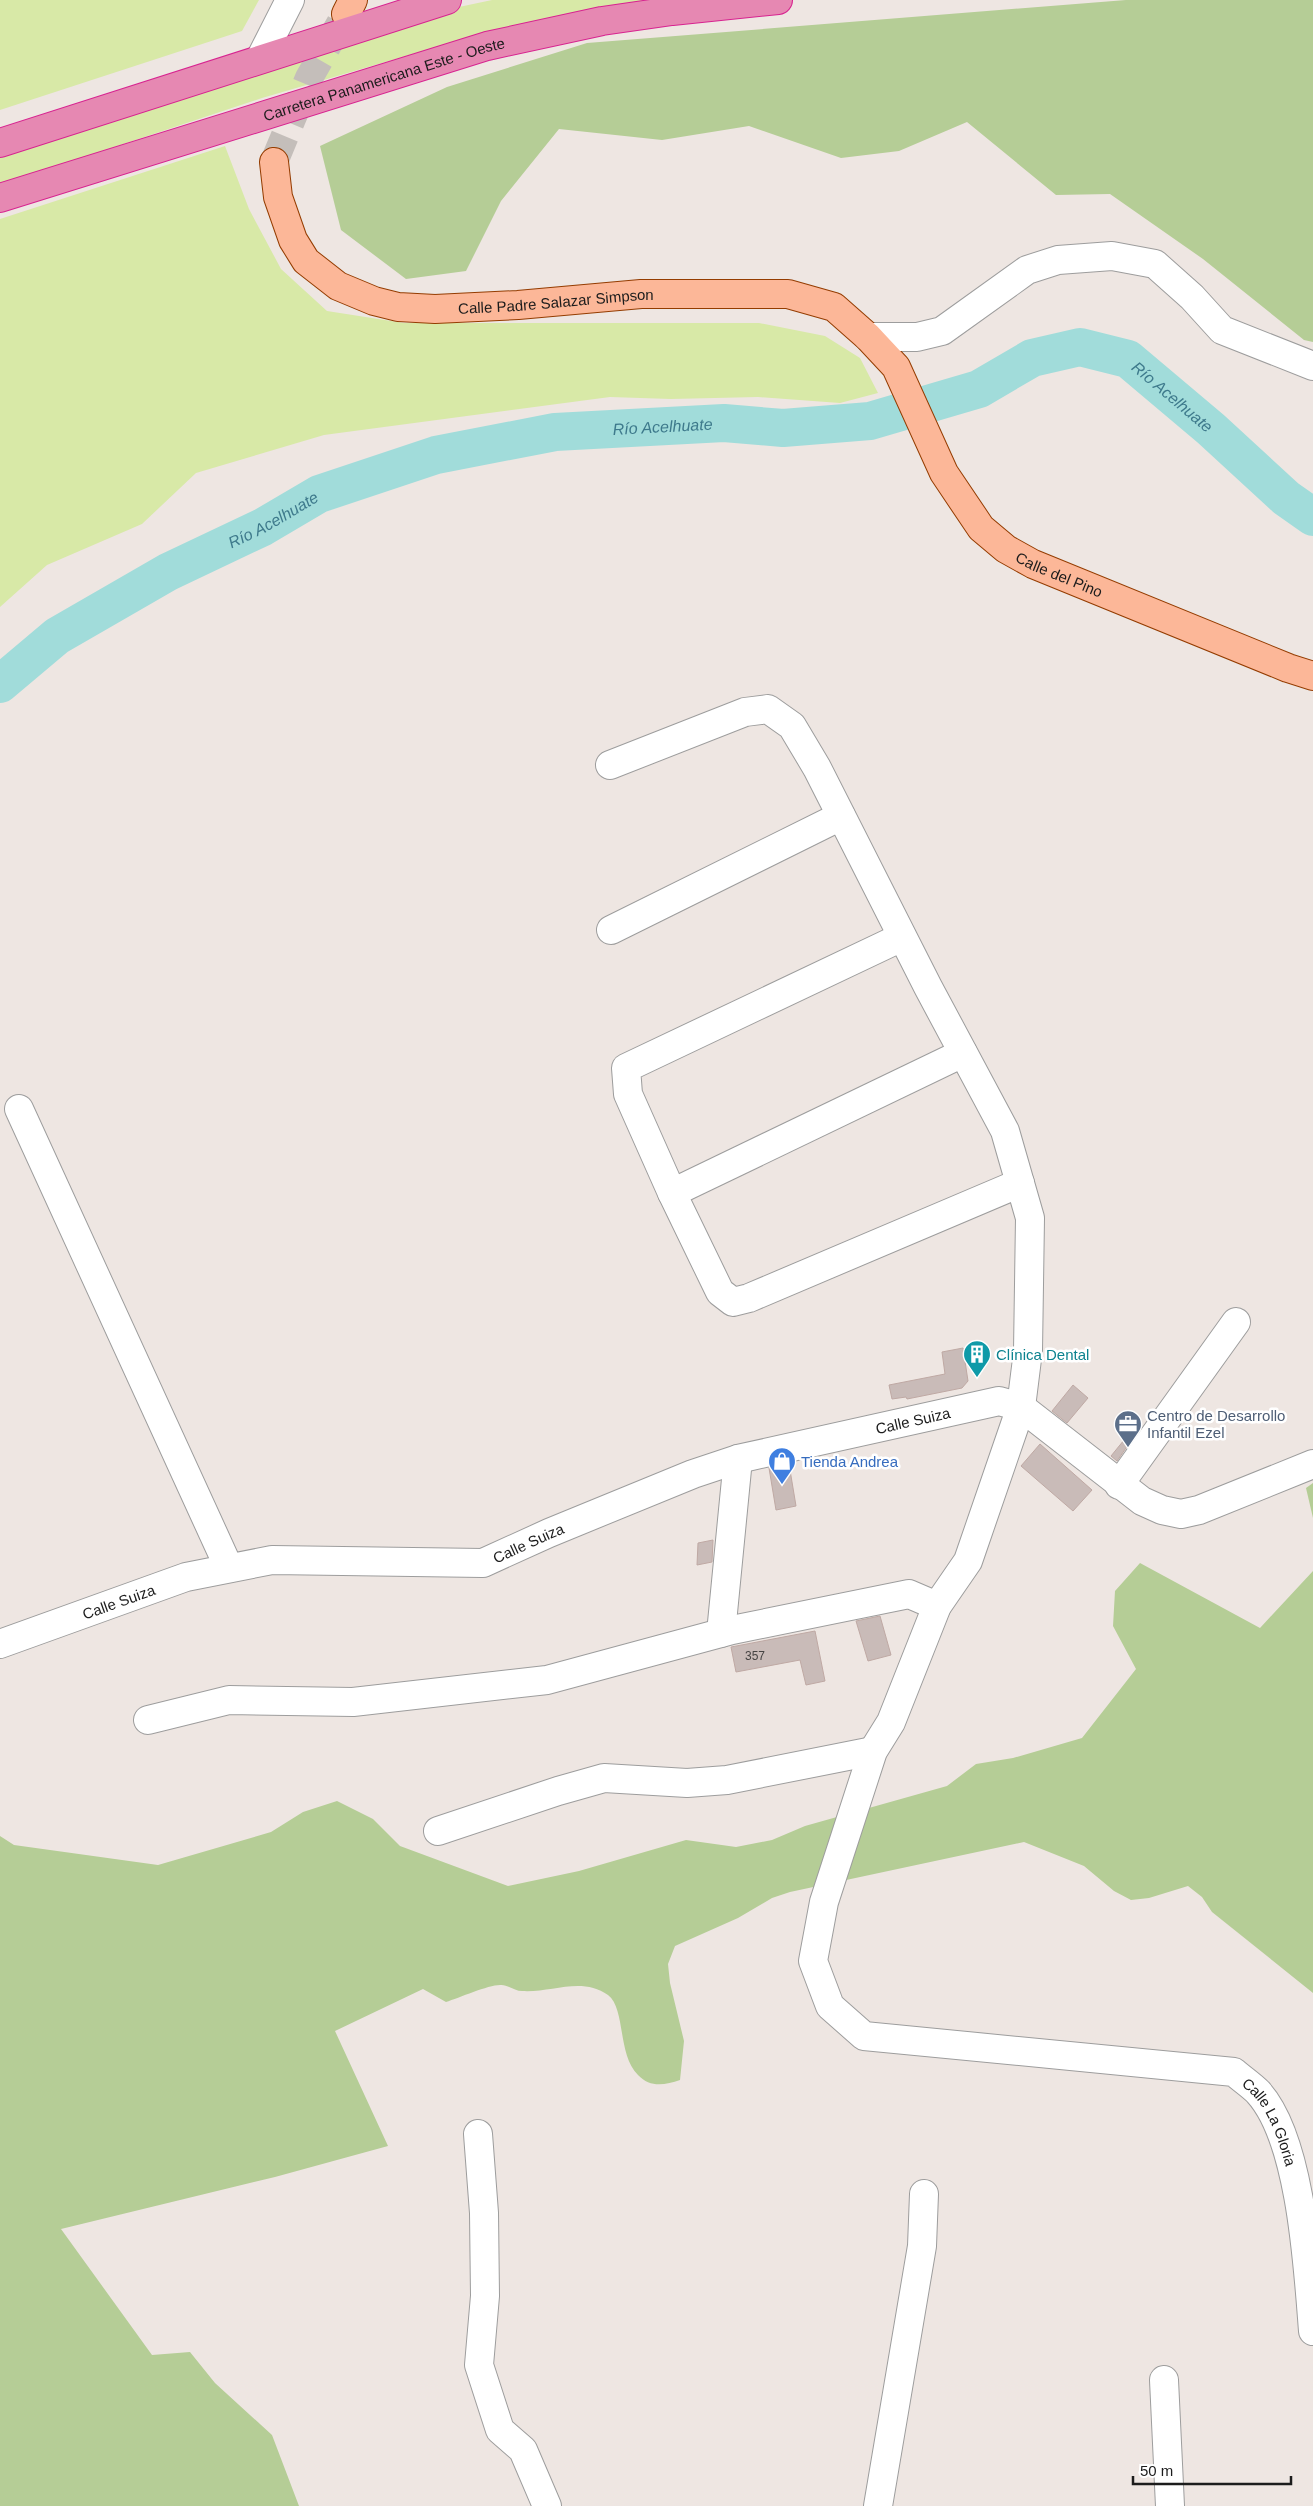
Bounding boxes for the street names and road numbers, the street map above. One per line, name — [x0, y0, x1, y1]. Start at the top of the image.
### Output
street label: Carretera Panamericana Este - Oeste — [261, 34, 506, 124]
street label: Calle Padre Salazar Simpson — [458, 286, 654, 316]
street label: Calle del Pino — [1013, 548, 1105, 600]
street label: Calle Suiza — [874, 1403, 952, 1437]
street label: Calle Suiza — [490, 1519, 567, 1566]
street label: Calle Suiza — [80, 1580, 158, 1622]
street label: Calle La Gloria — [1239, 2074, 1300, 2168]

